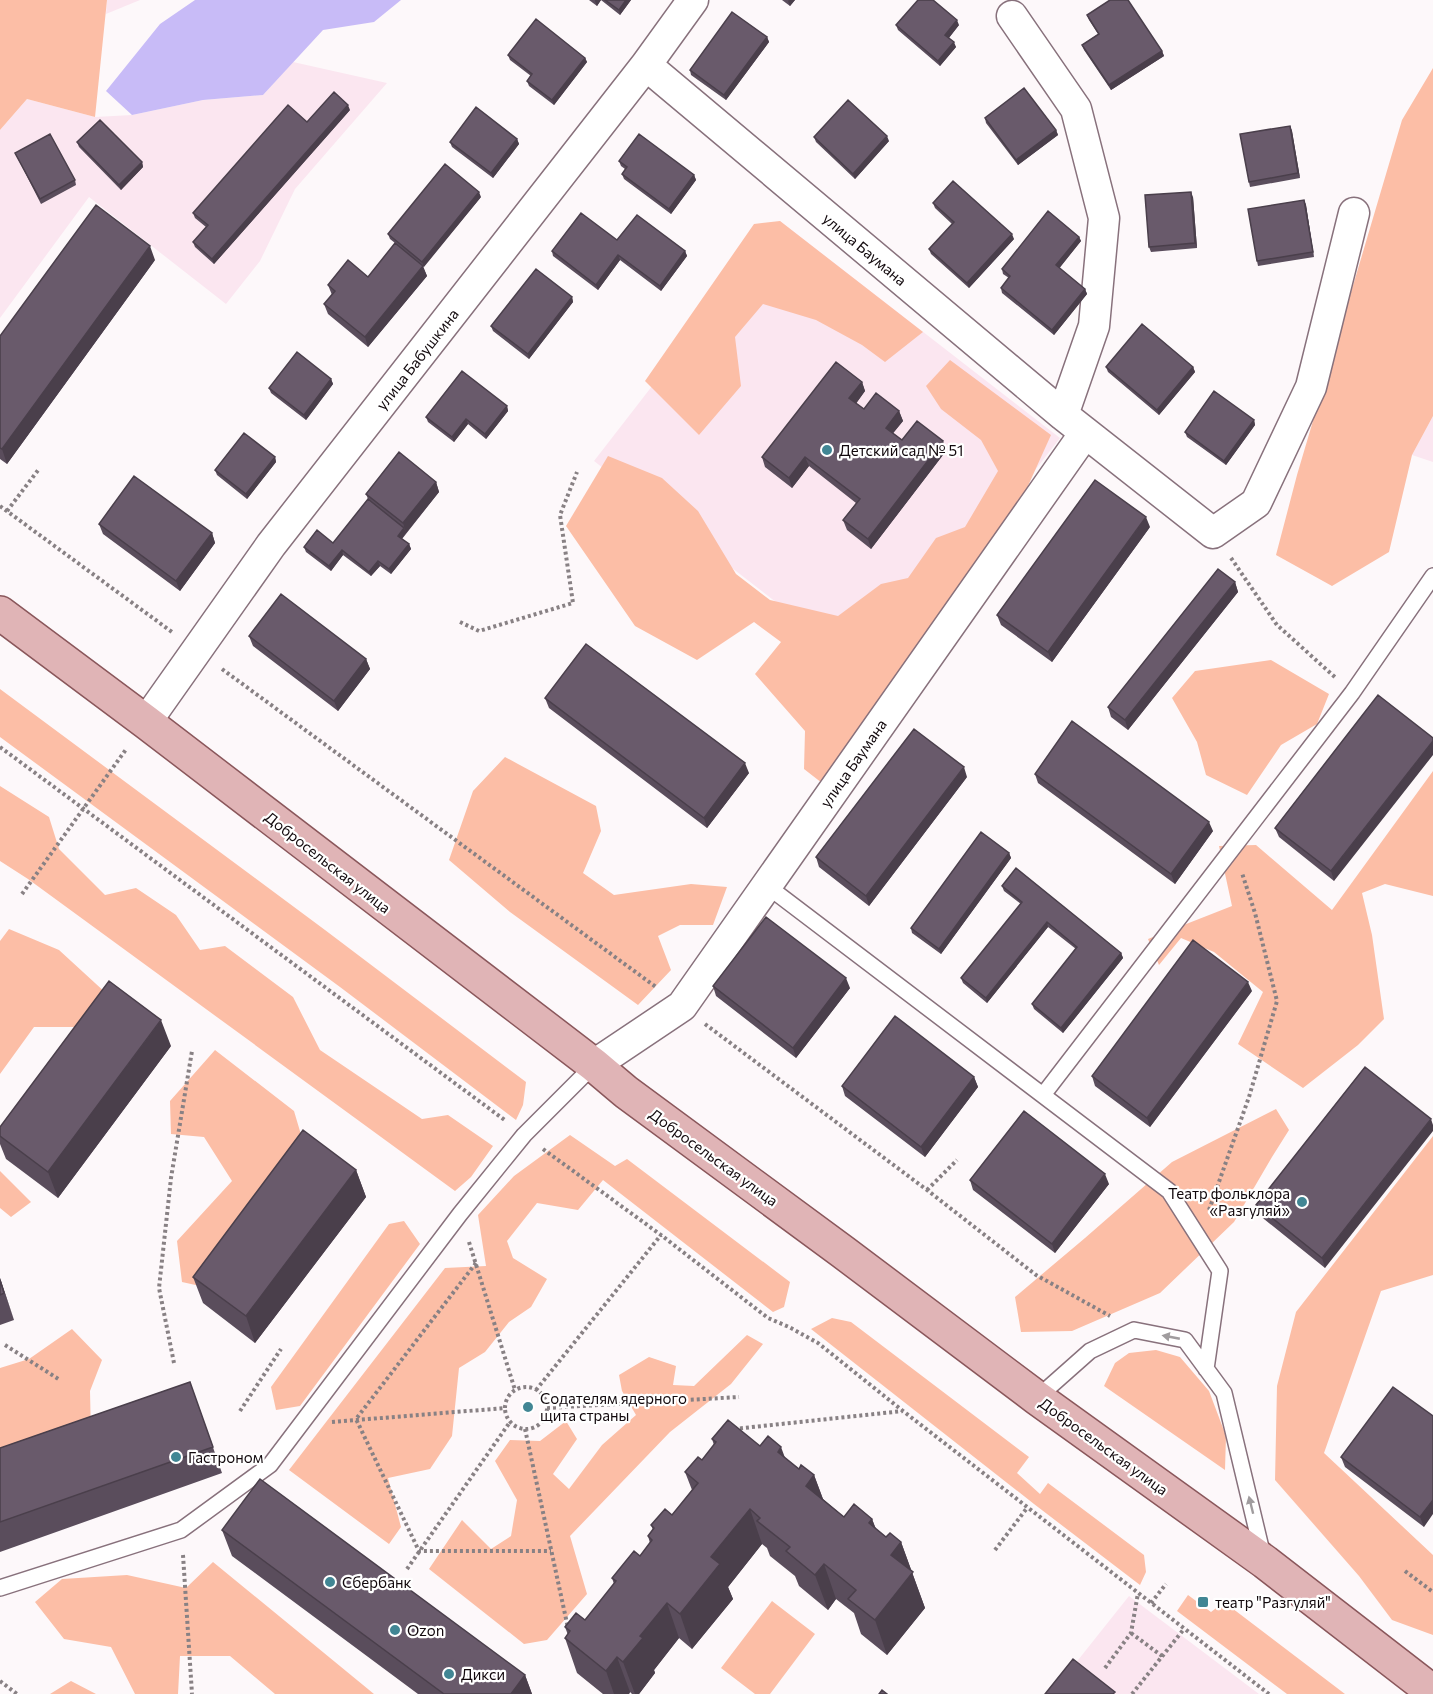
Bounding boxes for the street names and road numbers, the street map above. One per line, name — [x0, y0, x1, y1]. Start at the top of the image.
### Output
street label: улица Баумана — [820, 209, 910, 289]
street label: улица Бабушкина — [372, 305, 462, 413]
street label: улица Баумана — [816, 715, 890, 811]
street label: Добросельская улица — [262, 807, 394, 917]
street label: Добросельская улица — [646, 1104, 782, 1210]
street label: Добросельская улица — [1036, 1393, 1172, 1499]

